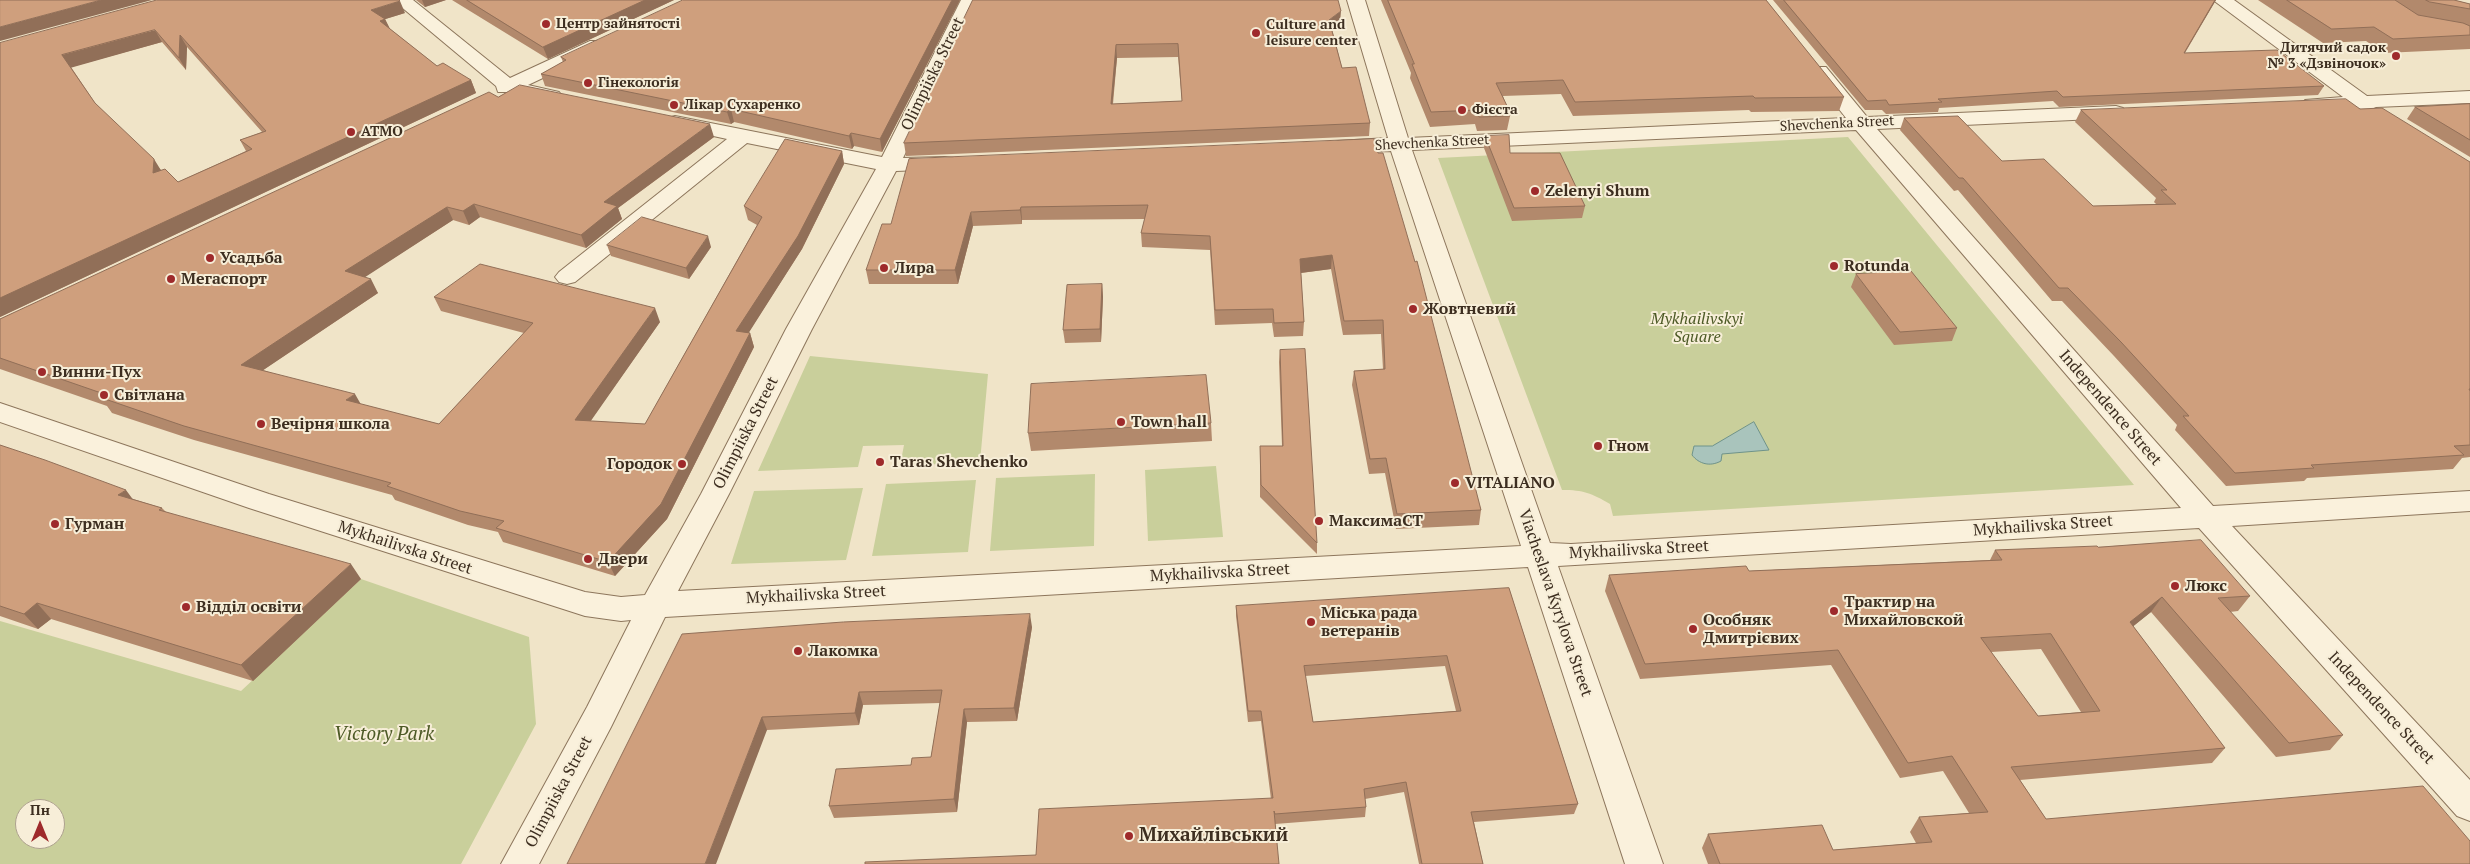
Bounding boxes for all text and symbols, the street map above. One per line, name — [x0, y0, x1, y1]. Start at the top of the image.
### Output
street label: Olimpiiska Street — [897, 14, 969, 134]
place label: Центр зайнятості — [556, 16, 680, 32]
place label: Culture and leisure center — [1266, 17, 1357, 49]
marker: Центр зайнятості — [540, 18, 552, 30]
marker: Culture and leisure center — [1250, 27, 1262, 39]
place label: Дитячий садок № 3 «Дзвіночок» — [2268, 40, 2386, 72]
marker: Дитячий садок № 3 «Дзвіночок» — [2390, 50, 2402, 62]
place label: Гінекологія — [598, 75, 679, 91]
marker: Гінекологія — [582, 77, 594, 89]
place label: Лікар Сухаренко — [684, 97, 800, 113]
marker: Лікар Сухаренко — [668, 99, 680, 111]
place label: Фієста — [1472, 102, 1518, 118]
marker: Фієста — [1456, 104, 1468, 116]
street label: Shevchenka Street — [1779, 113, 1895, 135]
place label: АТМО — [361, 124, 403, 140]
marker: АТМО — [345, 126, 357, 138]
street label: Shevchenka Street — [1374, 132, 1490, 154]
place label: Zelenyi Shum — [1545, 181, 1649, 201]
marker: Zelenyi Shum — [1529, 185, 1541, 197]
place label: Усадьба — [220, 248, 283, 268]
marker: Усадьба — [204, 252, 216, 264]
place label: Rotunda — [1844, 256, 1909, 276]
place label: Лира — [894, 258, 935, 278]
marker: Rotunda — [1828, 260, 1840, 272]
marker: Лира — [878, 262, 890, 274]
place label: Мегаспорт — [181, 269, 267, 289]
marker: Мегаспорт — [165, 273, 177, 285]
place label: Жовтневий — [1423, 299, 1516, 319]
marker: Жовтневий — [1407, 303, 1419, 315]
park label: Mykhailivskyi Square — [1651, 309, 1743, 347]
street label: Independence Street — [2055, 346, 2165, 470]
place label: Винни-Пух — [52, 362, 141, 382]
marker: Винни-Пух — [36, 366, 48, 378]
street label: Olimpiiska Street — [709, 373, 783, 493]
place label: Світлана — [114, 385, 185, 405]
marker: Світлана — [98, 389, 110, 401]
place label: Town hall — [1131, 412, 1207, 432]
place label: Вечірня школа — [271, 414, 390, 434]
marker: Town hall — [1115, 416, 1127, 428]
marker: Вечірня школа — [255, 418, 267, 430]
place label: Гном — [1608, 436, 1649, 456]
marker: Гном — [1592, 440, 1604, 452]
place label: Taras Shevchenko — [890, 452, 1028, 472]
place label: Городок — [607, 454, 672, 474]
marker: Taras Shevchenko — [874, 456, 886, 468]
marker: Городок — [676, 458, 688, 470]
place label: VITALIANO — [1465, 473, 1555, 493]
marker: VITALIANO — [1449, 477, 1461, 489]
street label: Viacheslava Kyrylova Street — [1514, 507, 1596, 699]
place label: МаксимаСТ — [1329, 511, 1423, 531]
street label: Mykhailivska Street — [1972, 512, 2114, 540]
place label: Гурман — [65, 514, 124, 534]
marker: МаксимаСТ — [1313, 515, 1325, 527]
street label: Mykhailivska Street — [335, 517, 475, 579]
marker: Гурман — [49, 518, 61, 530]
street label: Mykhailivska Street — [1569, 537, 1709, 563]
place label: Двери — [598, 549, 648, 569]
marker: Двери — [582, 553, 594, 565]
street label: Mykhailivska Street — [1150, 560, 1290, 586]
place label: Люкс — [2185, 576, 2227, 596]
marker: Люкс — [2169, 580, 2181, 592]
street label: Mykhailivska Street — [746, 582, 886, 608]
place label: Трактир на Михайловской — [1844, 592, 1963, 630]
place label: Відділ освіти — [196, 597, 302, 617]
marker: Відділ освіти — [180, 601, 192, 613]
place label: Міська рада ветеранів — [1321, 603, 1418, 641]
marker: Трактир на Михайловской — [1828, 605, 1840, 617]
place label: Особняк Дмитрієвих — [1703, 610, 1799, 648]
marker: Міська рада ветеранів — [1305, 616, 1317, 628]
marker: Особняк Дмитрієвих — [1687, 623, 1699, 635]
place label: Лакомка — [808, 641, 878, 661]
marker: Лакомка — [792, 645, 804, 657]
street label: Independence Street — [2324, 648, 2438, 768]
park label: Victory Park — [334, 724, 434, 746]
street label: Olimpiiska Street — [521, 733, 597, 851]
north arrow — [15, 799, 65, 849]
text: Пн — [30, 800, 50, 819]
place label: Михайлівський — [1139, 825, 1288, 847]
marker: Михайлівський — [1123, 830, 1135, 842]

